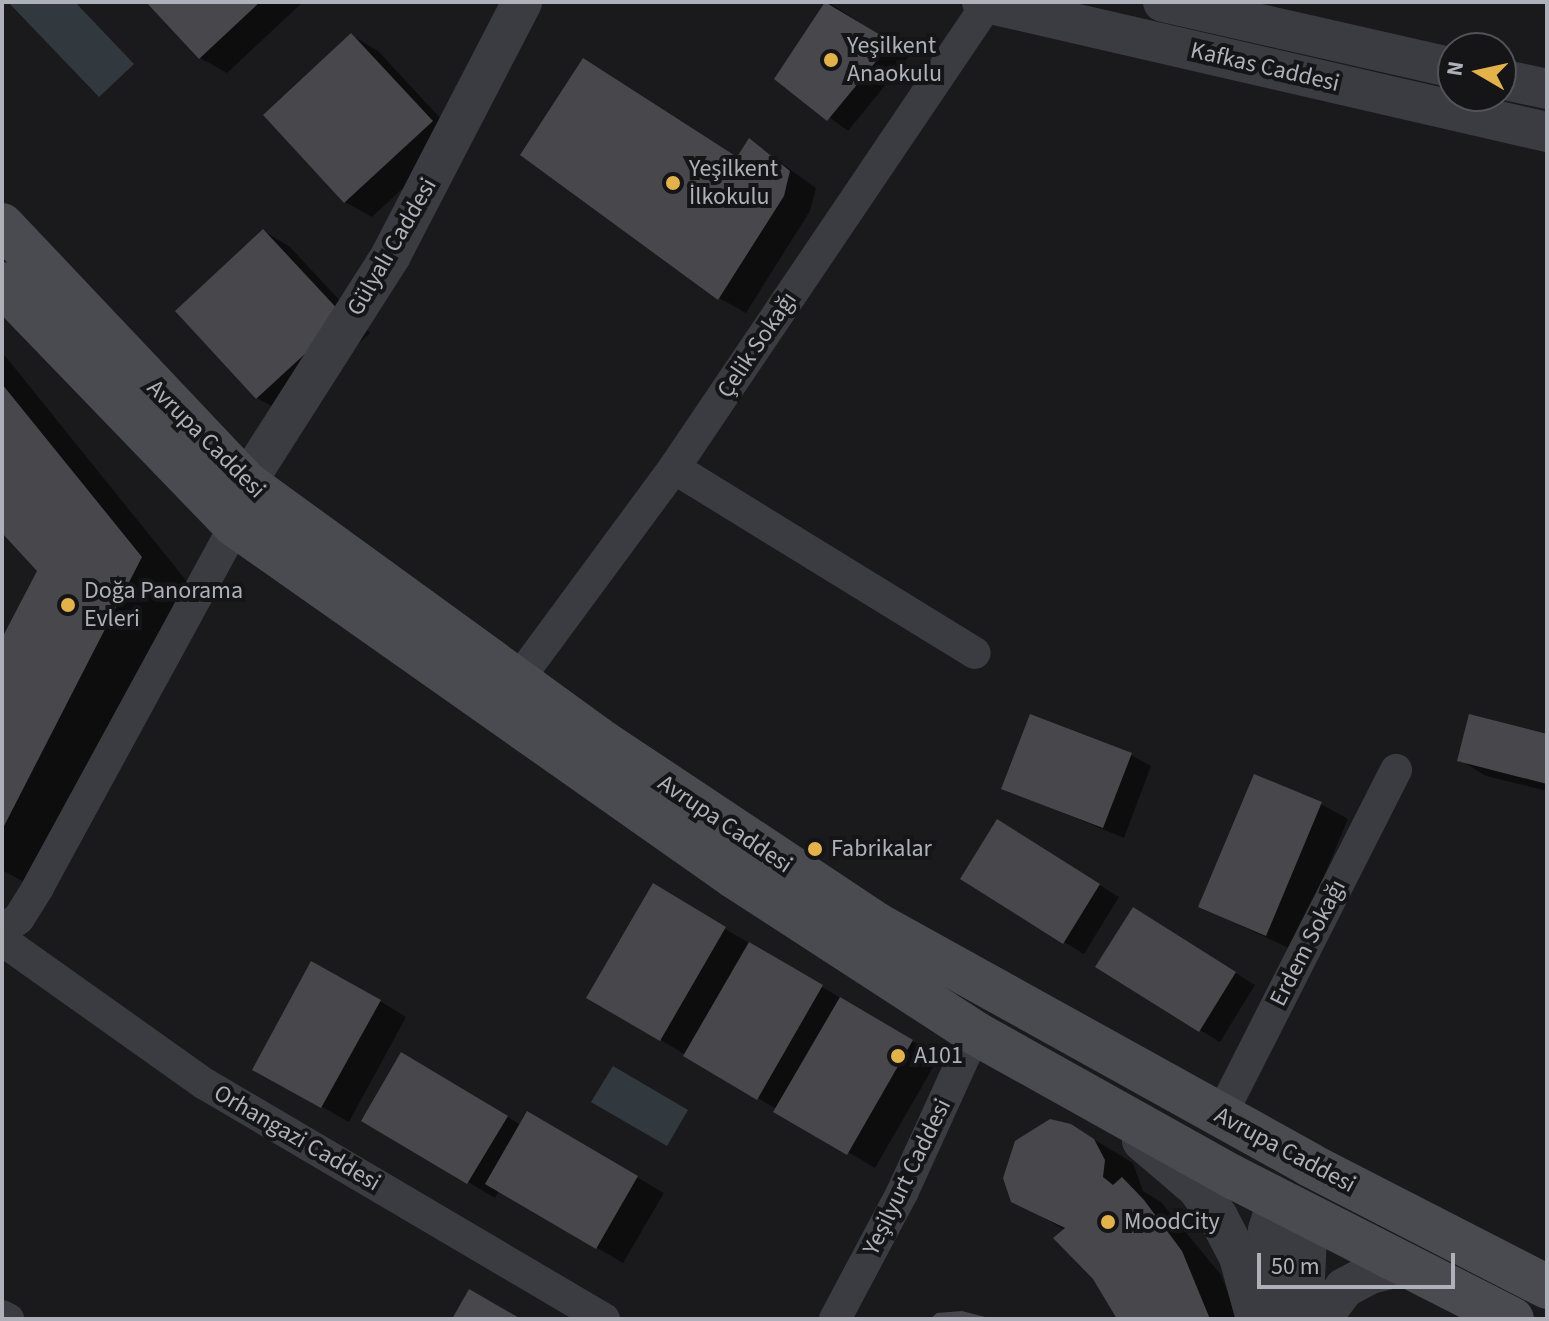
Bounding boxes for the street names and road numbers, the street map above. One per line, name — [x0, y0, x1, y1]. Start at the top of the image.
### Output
street label: Kafkas Caddesi — [1188, 36, 1342, 98]
street label: Gülyalı Caddesi — [341, 173, 443, 321]
street label: Çelik Sokağı — [711, 286, 803, 404]
street label: Avrupa Caddesi — [141, 374, 271, 504]
street label: Avrupa Caddesi — [652, 769, 798, 879]
street label: Erdem Sokağı — [1264, 875, 1352, 1011]
street label: Orhangazi Caddesi — [209, 1079, 385, 1197]
street label: Yeşilyurt Caddesi — [857, 1094, 957, 1260]
street label: Avrupa Caddesi — [1210, 1101, 1360, 1199]

